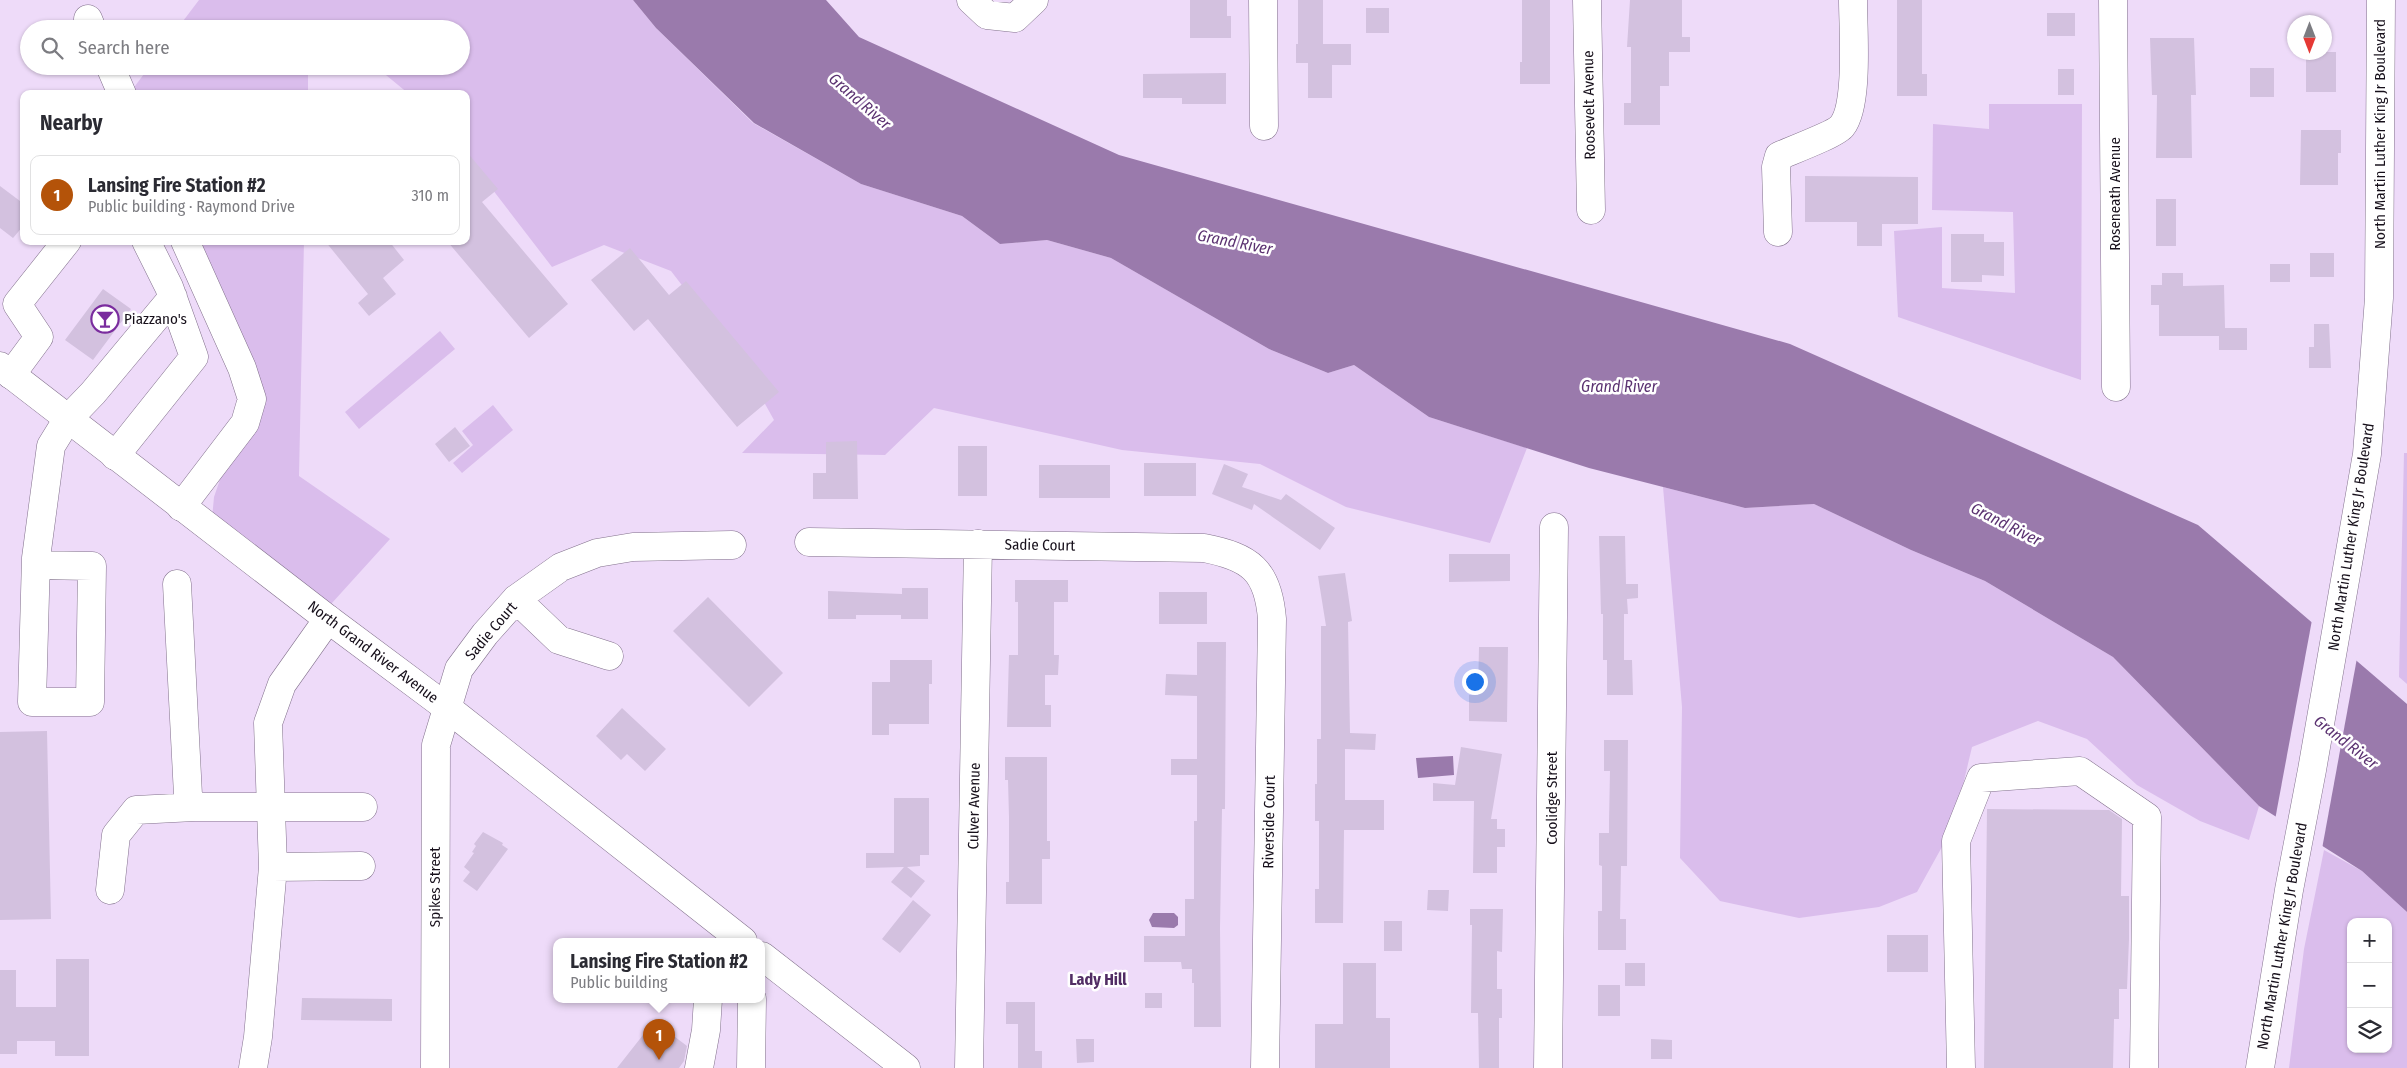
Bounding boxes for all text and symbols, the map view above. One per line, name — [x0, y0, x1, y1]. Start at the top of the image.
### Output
north arrow — [2287, 15, 2332, 60]
street label: North Martin Luther King Jr Boulevard — [2371, 19, 2389, 249]
search box — [20, 20, 470, 75]
icon: search — [38, 34, 66, 62]
text: Search here — [78, 36, 170, 59]
street label: Roosevelt Avenue — [1579, 50, 1599, 160]
water label: Grand River — [825, 69, 895, 133]
text: Nearby — [40, 110, 102, 136]
street label: Roseneath Avenue — [2106, 137, 2124, 251]
text: Lansing Fire Station #2 — [88, 174, 265, 197]
text: 1 — [54, 186, 60, 205]
text: 310 m — [412, 186, 449, 205]
text: Public building · Raymond Drive — [88, 197, 295, 216]
water label: Grand River — [1196, 225, 1275, 259]
bar icon: Piazzano's — [90, 304, 120, 334]
place label: Piazzano's — [124, 310, 187, 328]
water label: Grand River — [1581, 377, 1657, 396]
street label: North Martin Luther King Jr Boulevard — [2324, 422, 2378, 652]
water label: Grand River — [1968, 498, 2045, 550]
street label: Sadie Court — [1004, 535, 1076, 555]
street label: North Grand River Avenue — [304, 597, 442, 707]
street label: Sadie Court — [461, 598, 521, 664]
your location — [1462, 669, 1488, 695]
water label: Grand River — [2310, 711, 2382, 773]
street label: Coolidge Street — [1543, 751, 1561, 845]
street label: Culver Avenue — [964, 762, 984, 850]
street label: Riverside Court — [1259, 775, 1279, 869]
street label: North Martin Luther King Jr Boulevard — [2253, 821, 2311, 1051]
street label: Spikes Street — [426, 847, 444, 927]
map controls — [2347, 918, 2392, 1053]
button: + — [2347, 918, 2392, 963]
popup — [553, 938, 765, 1003]
text: Lansing Fire Station #2 — [570, 950, 748, 973]
button: − — [2347, 963, 2392, 1008]
district label: Lady Hill — [1069, 970, 1127, 989]
text: Public building — [570, 973, 668, 992]
button: layers — [2347, 1008, 2392, 1053]
pin: 1 — [643, 1019, 675, 1060]

